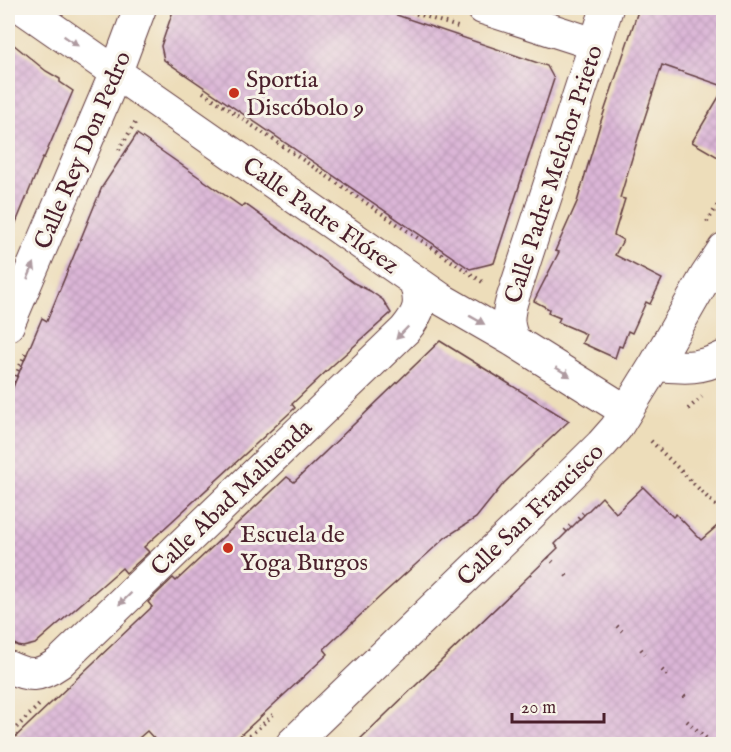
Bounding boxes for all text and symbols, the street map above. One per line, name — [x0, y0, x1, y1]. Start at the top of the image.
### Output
one-way arrow — [62, 35, 78, 47]
street label: Calle Padre Melchor Prieto — [498, 41, 611, 307]
street label: Calle Rey Don Pedro — [28, 47, 139, 254]
place label: Sportia Discóbolo 9 — [246, 65, 364, 124]
marker: Sportia Discóbolo 9 — [227, 86, 241, 100]
street label: Calle Padre Flórez — [236, 151, 404, 282]
one-way arrow — [26, 263, 35, 280]
one-way arrow — [469, 315, 486, 325]
one-way arrow — [395, 325, 409, 339]
one-way arrow — [555, 366, 571, 377]
street label: Calle Abad Maluenda — [145, 412, 320, 583]
street label: Calle San Francisco — [451, 437, 611, 593]
place label: Escuela de Yoga Burgos — [240, 520, 368, 579]
marker: Escuela de Yoga Burgos — [221, 541, 235, 555]
one-way arrow — [118, 592, 133, 606]
scale bar — [512, 686, 604, 724]
text: 20 m — [521, 697, 556, 720]

